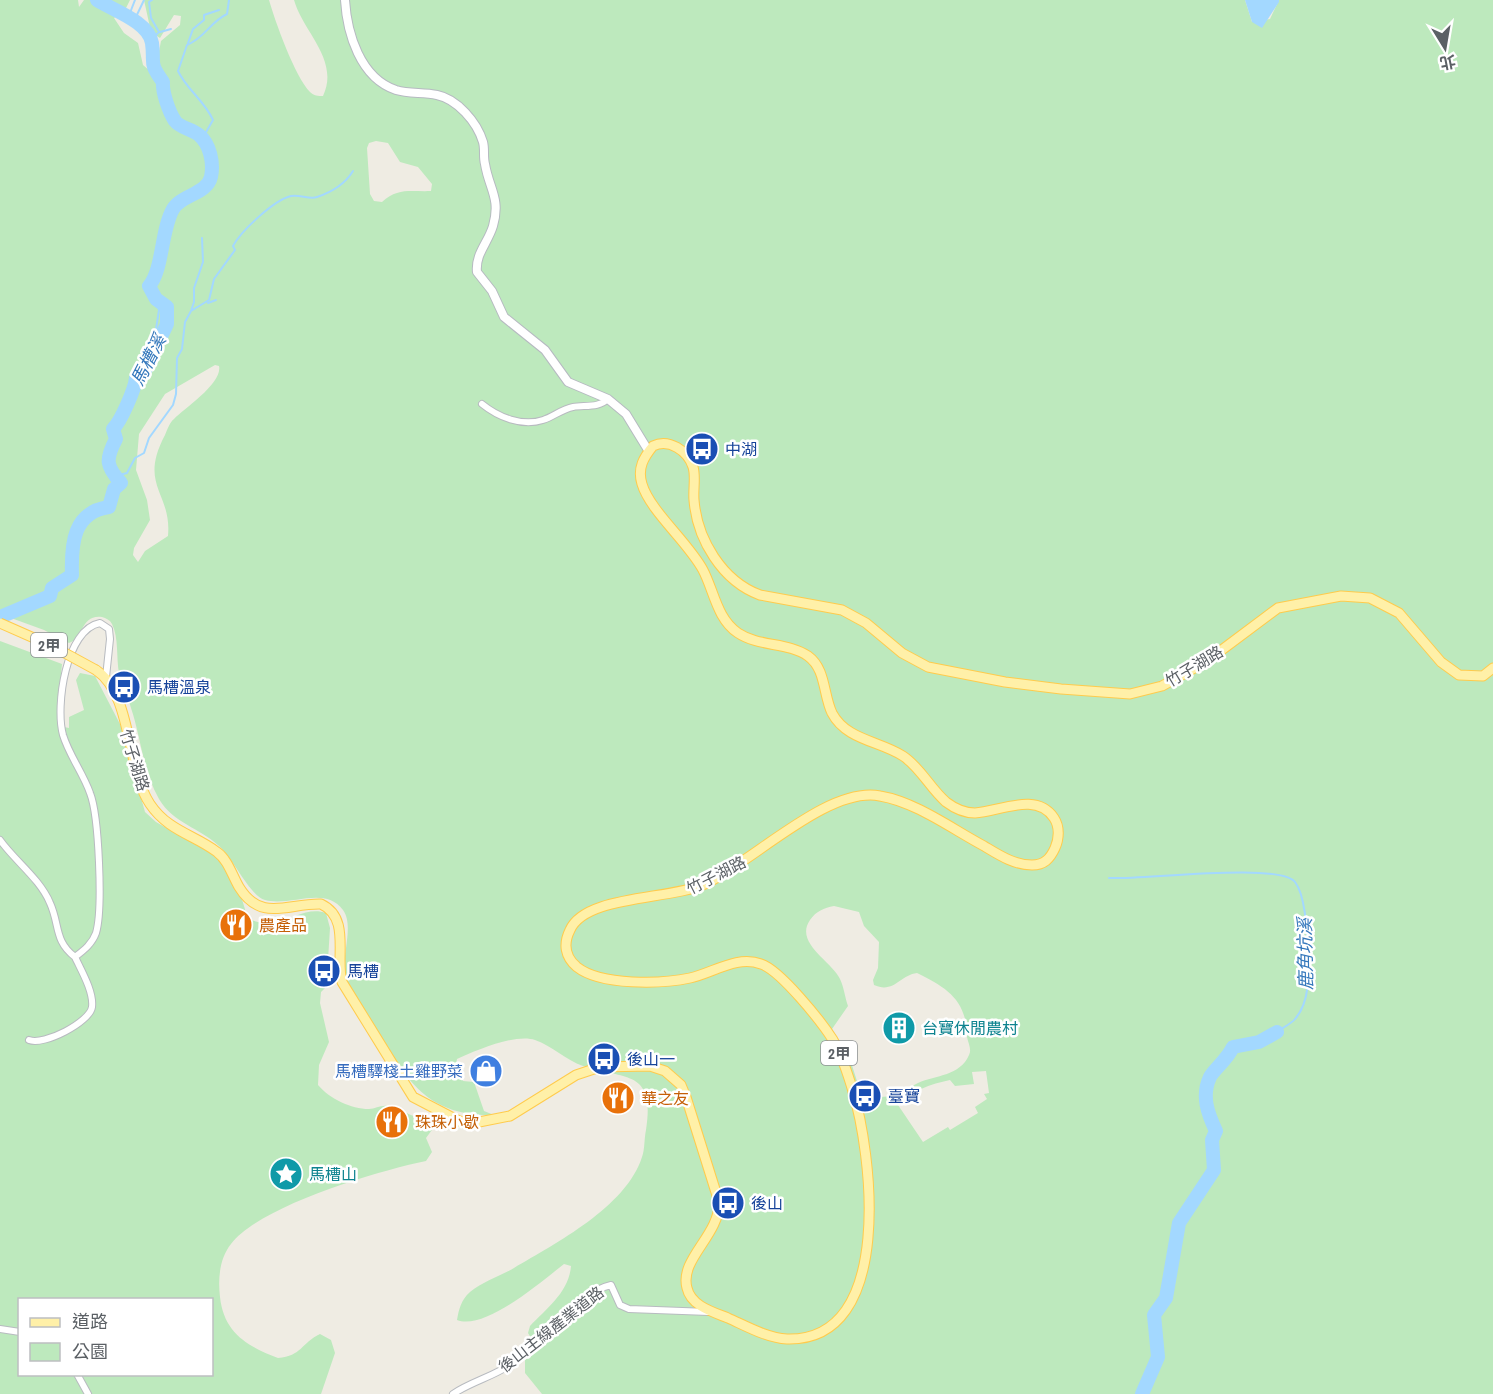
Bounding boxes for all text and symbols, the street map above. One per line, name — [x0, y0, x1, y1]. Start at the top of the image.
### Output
north arrow — [1415, 18, 1475, 78]
text: 北 — [1438, 50, 1458, 75]
water label: 馬槽溪 — [125, 328, 173, 390]
bus stop icon: 中湖 — [684, 431, 720, 467]
place label: 中湖 — [725, 438, 757, 460]
road number: 2甲 — [31, 633, 67, 657]
street label: 竹子湖路 — [1161, 640, 1227, 692]
bus stop icon: 馬槽溫泉 — [106, 669, 142, 705]
place label: 馬槽溫泉 — [147, 676, 211, 698]
street label: 竹子湖路 — [115, 726, 155, 794]
street label: 竹子湖路 — [682, 851, 750, 899]
restaurant icon: 農產品 — [218, 907, 254, 943]
place label: 農產品 — [259, 914, 307, 936]
water label: 鹿角坑溪 — [1292, 915, 1318, 990]
bus stop icon: 馬槽 — [306, 953, 342, 989]
place label: 馬槽 — [347, 960, 379, 982]
building icon: 台寶休閒農村 — [881, 1010, 917, 1046]
place label: 台寶休閒農村 — [922, 1017, 1018, 1039]
bus stop icon: 後山一 — [586, 1041, 622, 1077]
road number: 2甲 — [821, 1041, 857, 1065]
place label: 後山一 — [627, 1048, 675, 1070]
shop icon: 馬槽驛棧土雞野菜 — [468, 1053, 504, 1089]
place label: 馬槽驛棧土雞野菜 — [335, 1060, 463, 1082]
bus stop icon: 臺寶 — [847, 1078, 883, 1114]
restaurant icon: 華之友 — [600, 1080, 636, 1116]
place label: 臺寶 — [888, 1085, 920, 1107]
place label: 華之友 — [641, 1087, 689, 1109]
restaurant icon: 珠珠小歇 — [374, 1104, 410, 1140]
place label: 珠珠小歇 — [415, 1111, 479, 1133]
place icon: 馬槽山 — [268, 1156, 304, 1192]
place label: 馬槽山 — [309, 1163, 357, 1185]
bus stop icon: 後山 — [710, 1185, 746, 1221]
place label: 後山 — [751, 1192, 783, 1214]
street label: 後山主線產業道路 — [494, 1281, 608, 1377]
legend — [18, 1298, 213, 1376]
text: 道路 — [72, 1309, 108, 1334]
text: 公園 — [72, 1339, 108, 1364]

